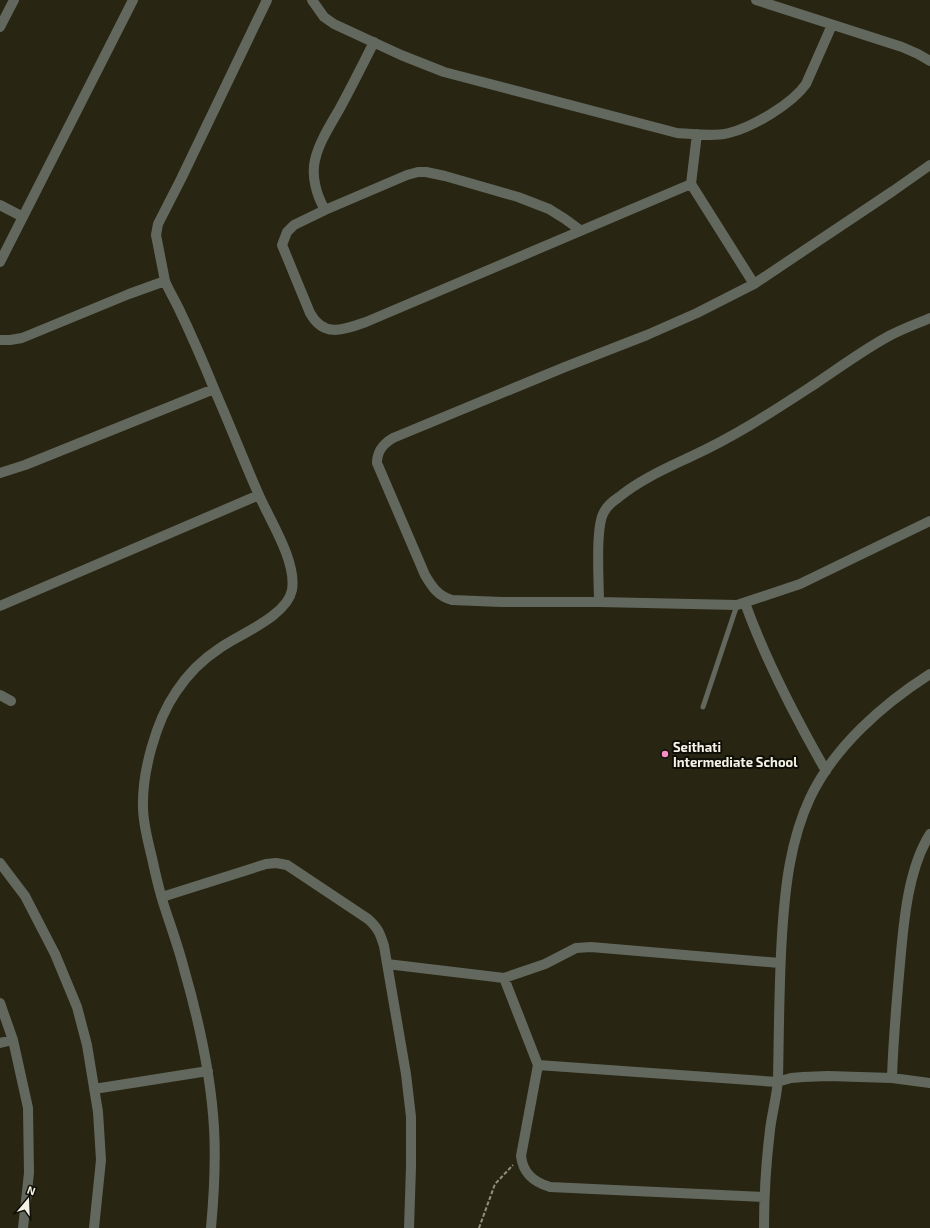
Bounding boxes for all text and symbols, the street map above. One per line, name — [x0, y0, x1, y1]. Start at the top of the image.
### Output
place label: Seithati Intermediate School — [673, 739, 798, 770]
marker: Seithati Intermediate School — [660, 749, 670, 759]
north arrow — [8, 1180, 48, 1220]
text: N — [26, 1183, 37, 1198]

